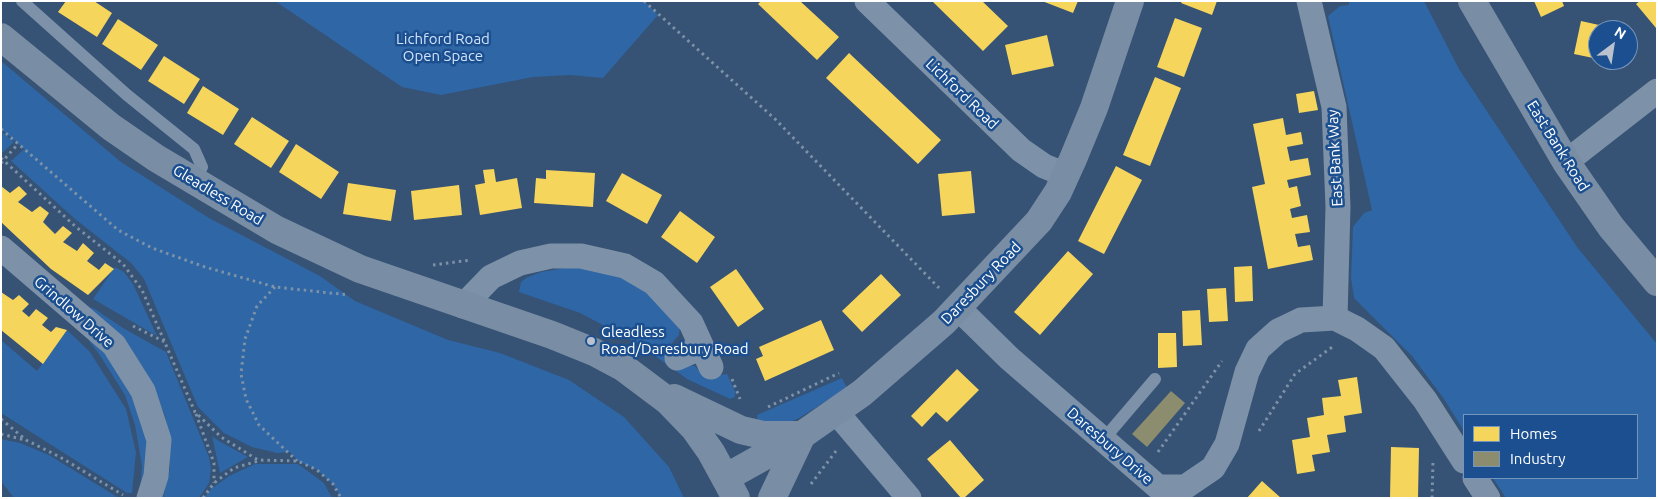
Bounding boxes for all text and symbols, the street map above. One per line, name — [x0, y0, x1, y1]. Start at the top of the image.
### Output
north arrow — [1588, 20, 1638, 70]
text: N — [1612, 23, 1629, 43]
park label: Lichford Road Open Space — [396, 30, 490, 65]
street label: Lichford Road — [922, 55, 1002, 133]
street label: East Bank Road — [1523, 97, 1593, 195]
street label: East Bank Way — [1323, 109, 1347, 207]
street label: Gleadless Road — [170, 161, 266, 229]
street label: Daresbury Road — [937, 238, 1025, 328]
street label: Grindlow Drive — [30, 272, 118, 352]
place label: Gleadless Road/Daresbury Road — [601, 323, 748, 358]
marker: Gleadless Road/Daresbury Road — [585, 335, 597, 347]
street label: Daresbury Drive — [1063, 404, 1157, 488]
legend — [1463, 414, 1638, 479]
text: Homes — [1510, 425, 1557, 442]
text: Industry — [1510, 450, 1565, 467]

